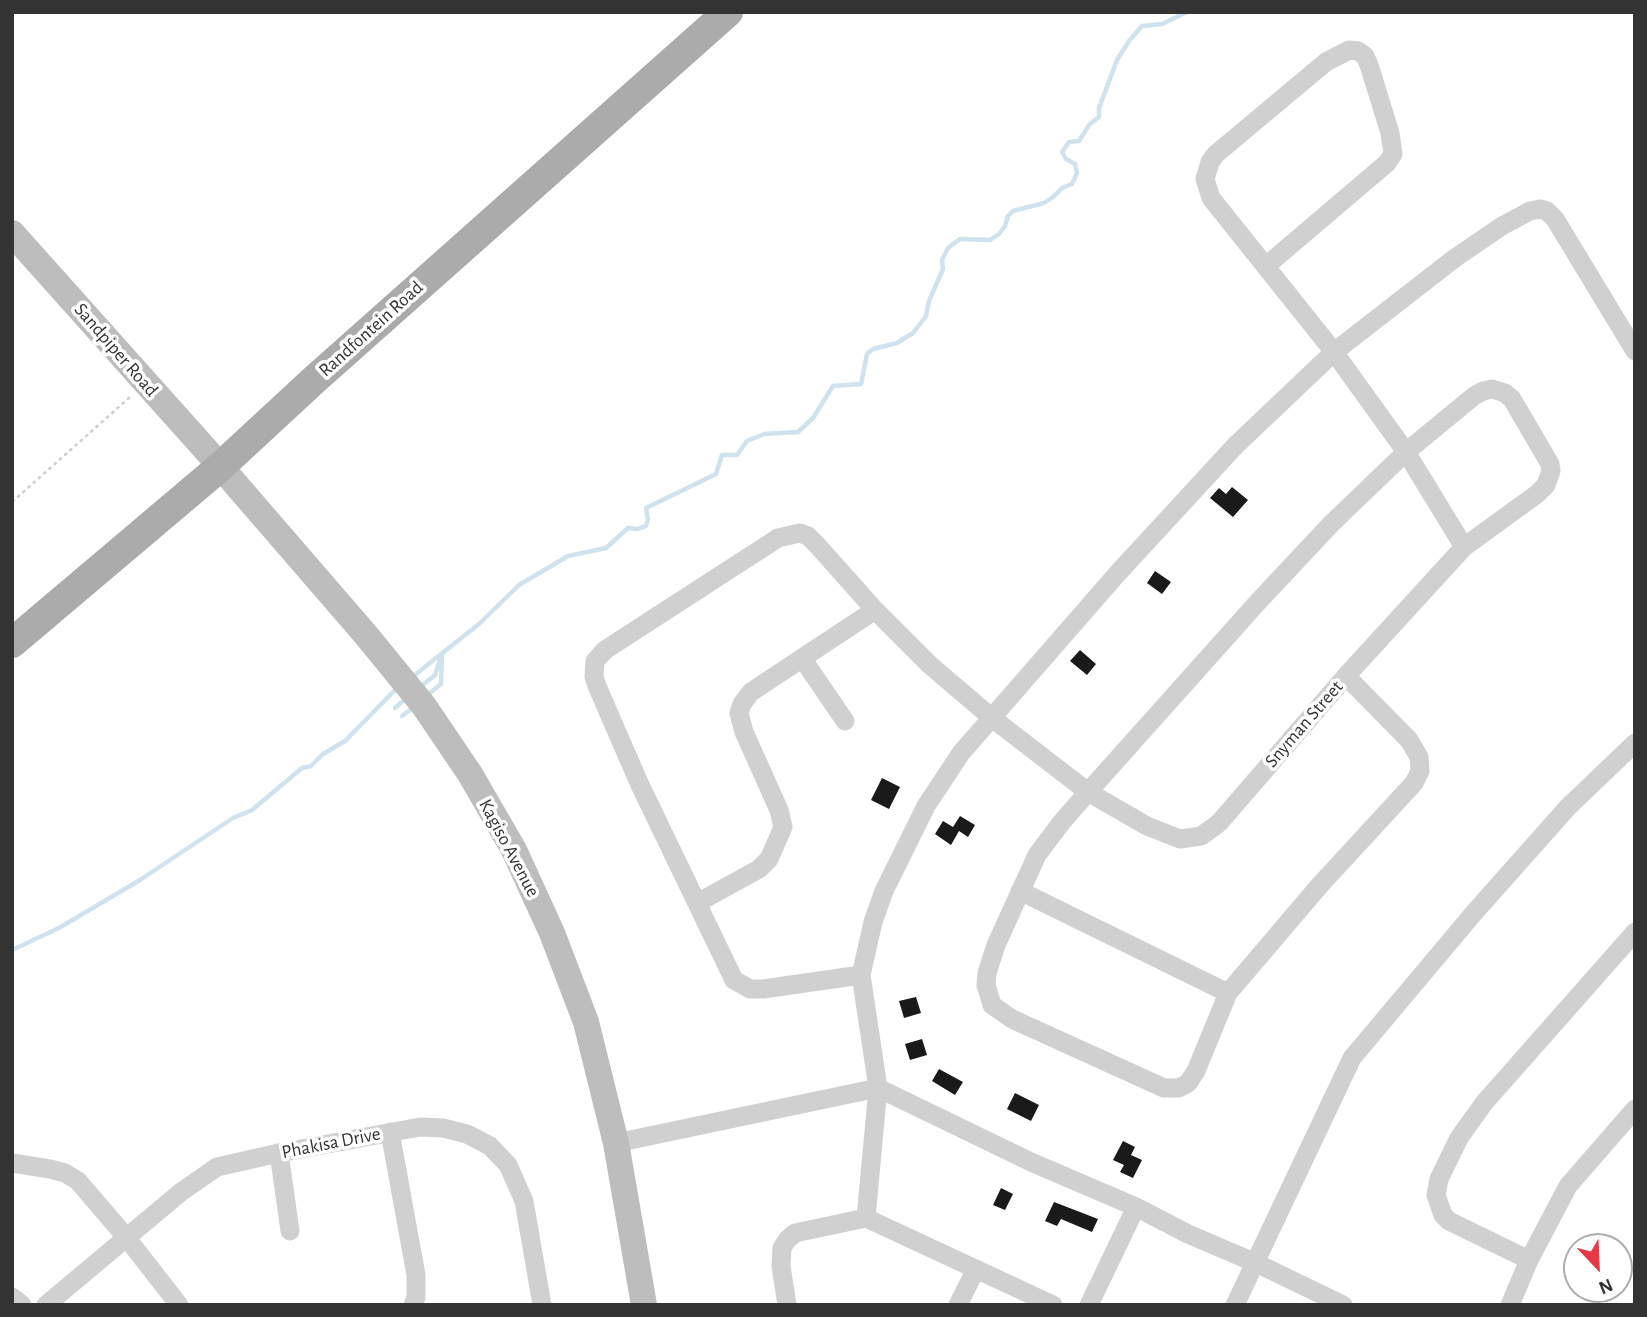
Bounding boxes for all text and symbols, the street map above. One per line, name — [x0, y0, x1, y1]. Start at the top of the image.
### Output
street label: Randfontein Road — [314, 276, 428, 382]
street label: Sandpiper Road — [69, 299, 163, 401]
street label: Snyman Street — [1260, 676, 1348, 772]
street label: Kagiso Avenue — [474, 795, 544, 901]
street label: Phakisa Drive — [280, 1122, 382, 1164]
north arrow — [1563, 1233, 1633, 1303]
text: N — [1596, 1275, 1615, 1297]

